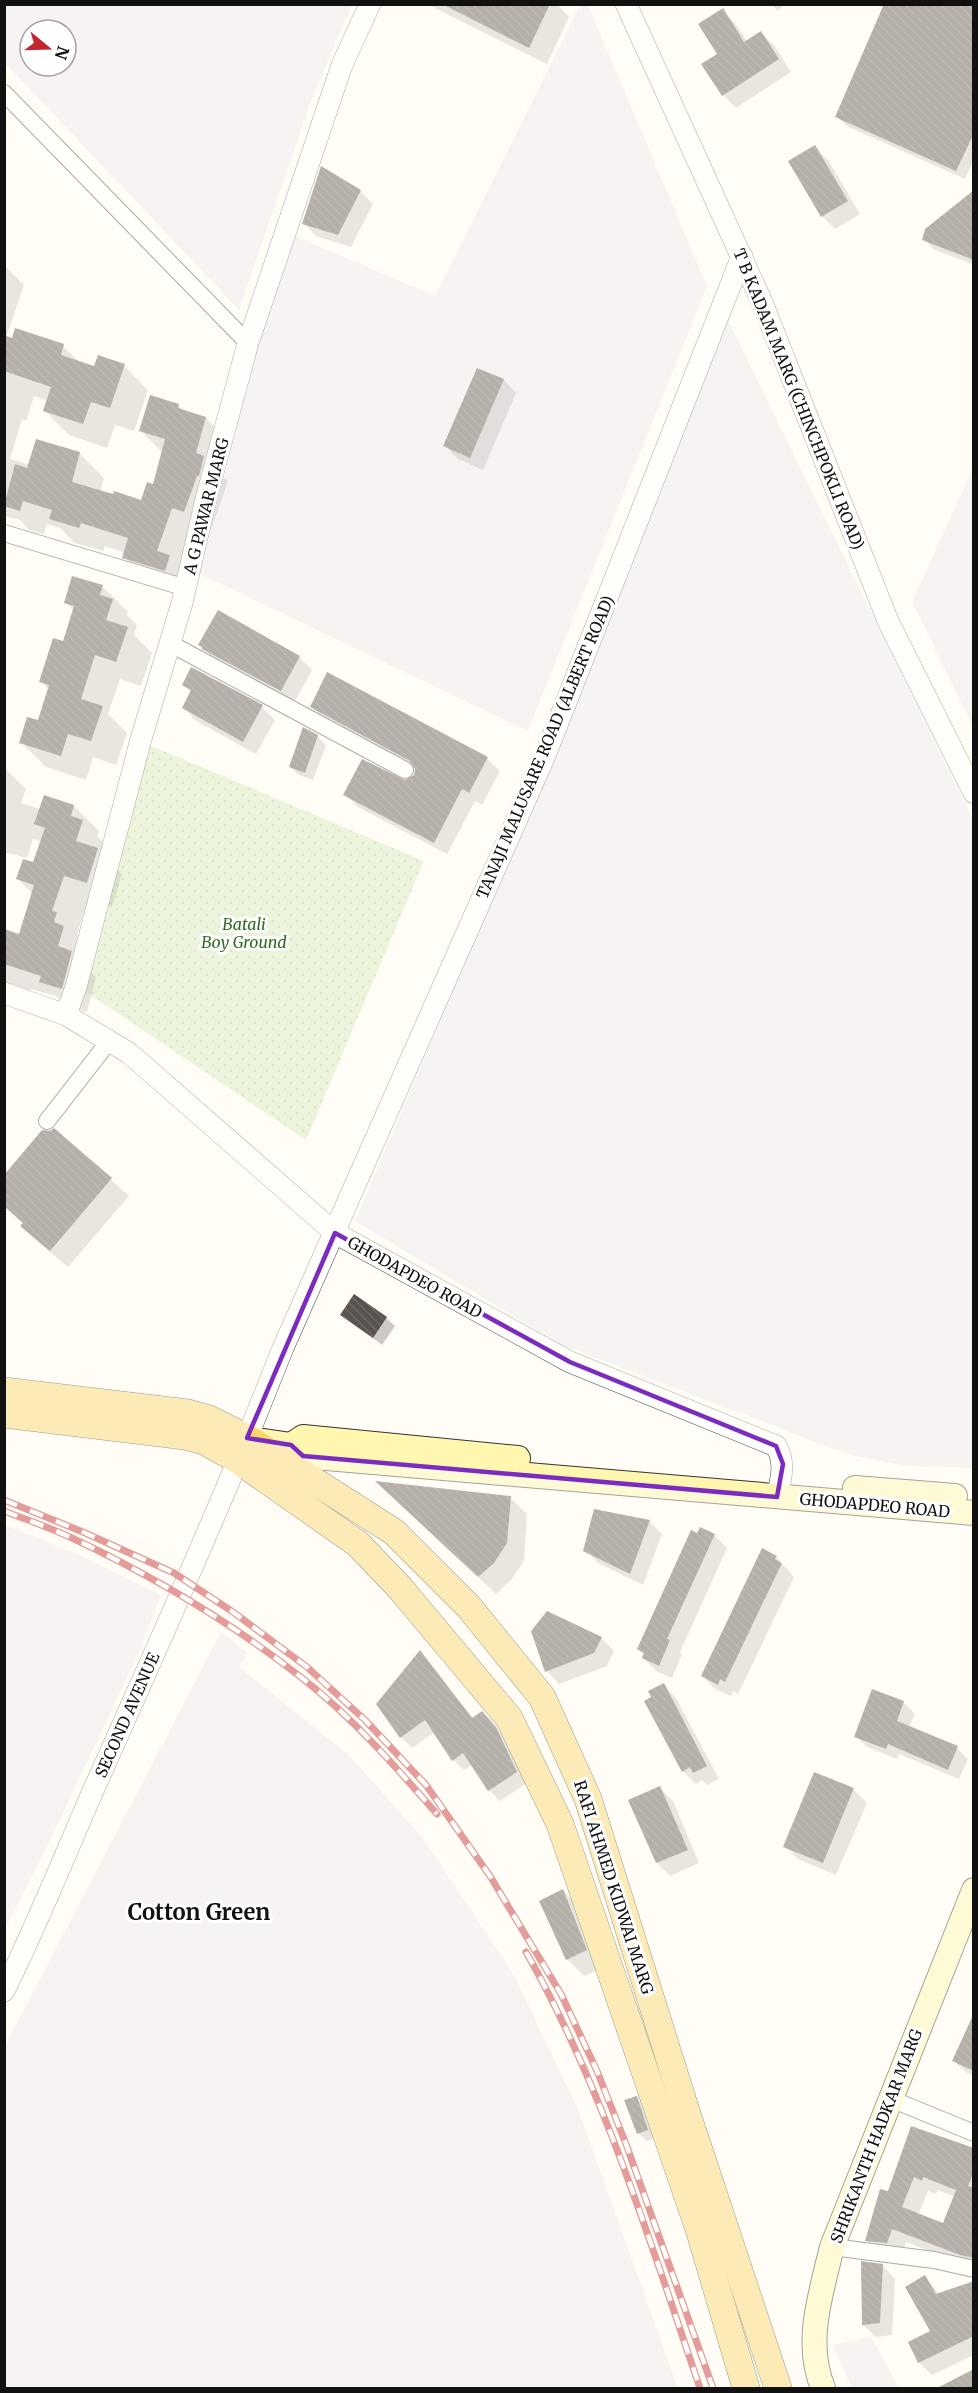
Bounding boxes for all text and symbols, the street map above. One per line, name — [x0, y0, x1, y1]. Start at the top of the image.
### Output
north arrow — [18, 18, 78, 78]
text: N — [51, 44, 74, 62]
street label: T B KADAM MARG (CHINCHPOKLI ROAD) — [729, 246, 869, 552]
street label: A G PAWAR MARG — [179, 435, 233, 577]
street label: TANAJI MALUSARE ROAD (ALBERT ROAD) — [472, 592, 618, 902]
park label: Batali Boy Ground — [201, 914, 287, 952]
street label: GHODAPDEO ROAD — [344, 1232, 486, 1322]
street label: GHODAPDEO ROAD — [799, 1488, 951, 1522]
street label: SECOND AVENUE — [90, 1649, 164, 1781]
street label: RAFI AHMED KIDWAI MARG — [570, 1778, 658, 1997]
district label: Cotton Green — [128, 1898, 270, 1926]
street label: SHRIKANTH HADKAR MARG — [826, 2026, 926, 2246]

